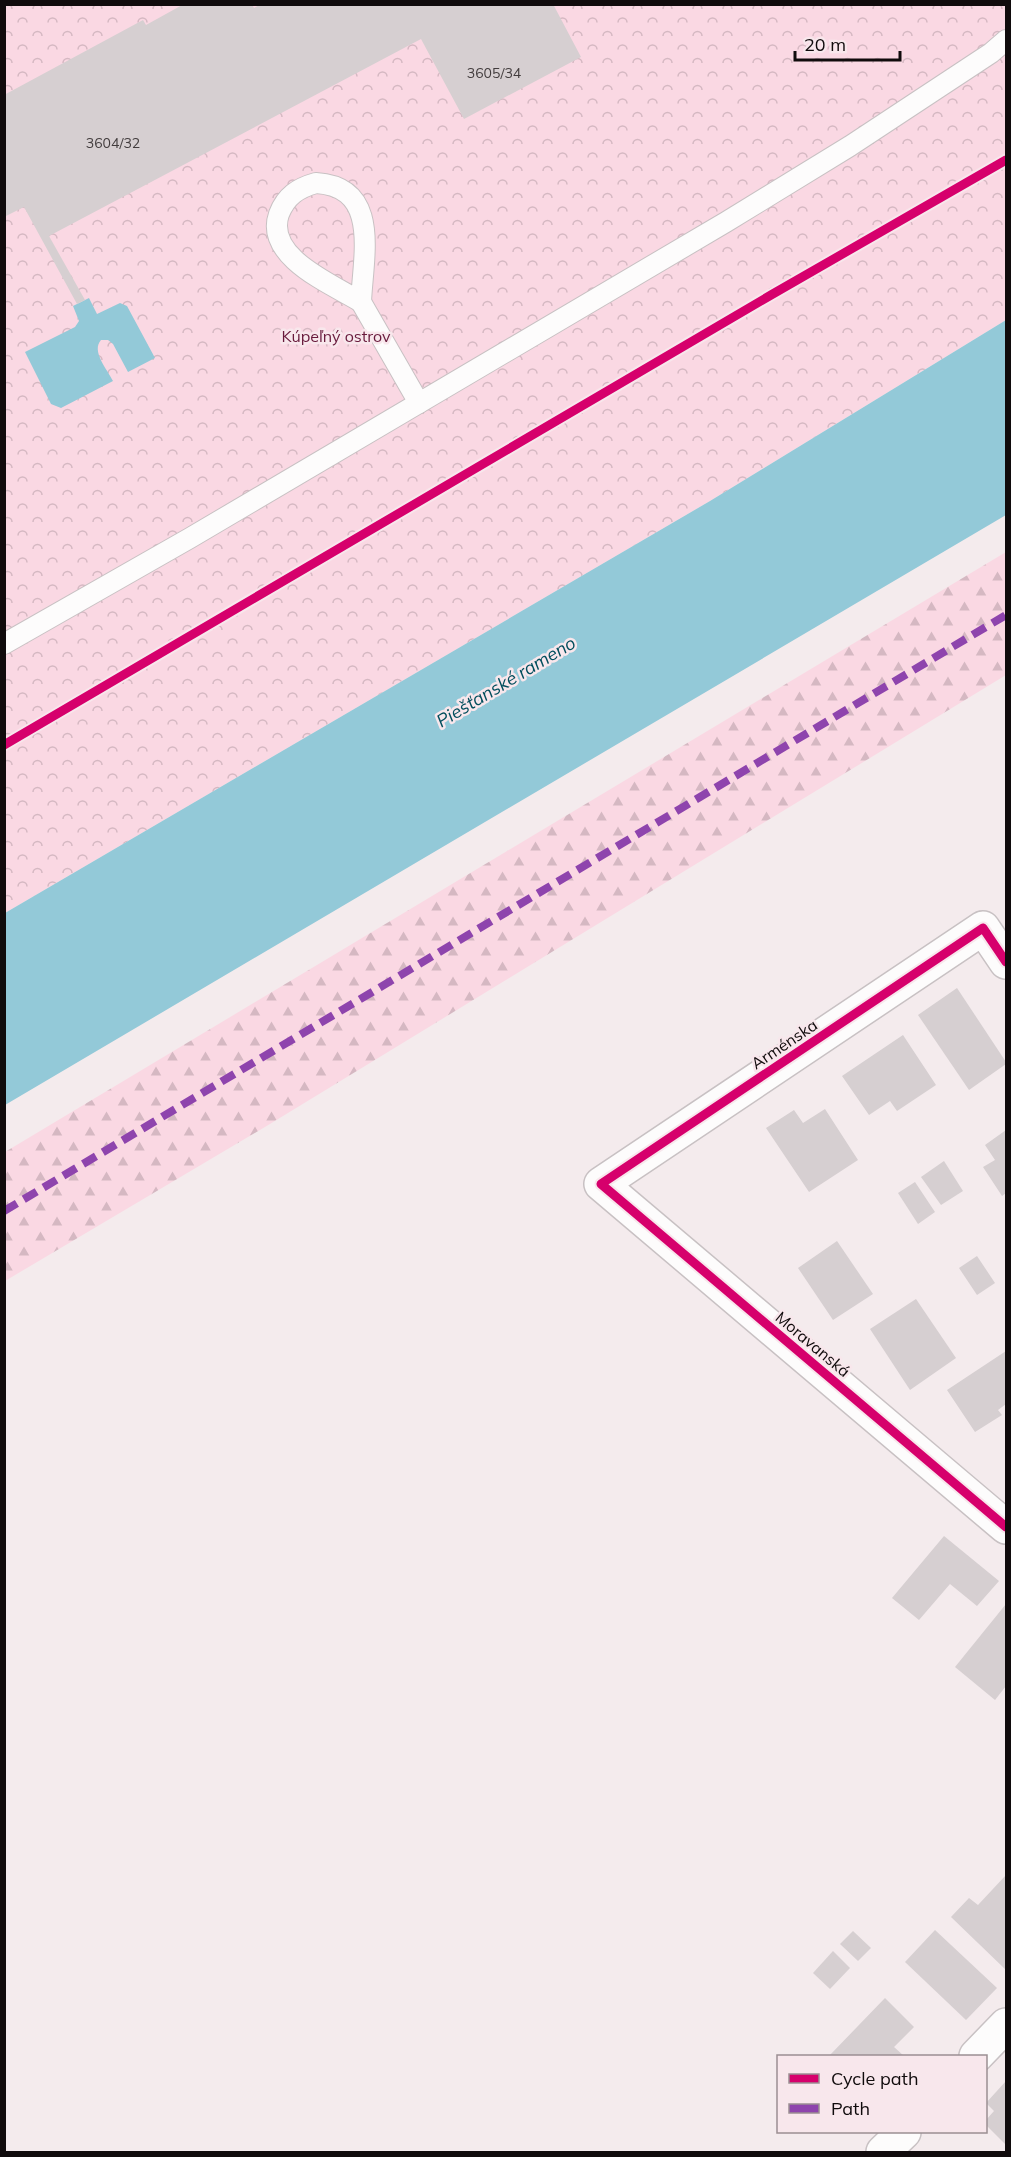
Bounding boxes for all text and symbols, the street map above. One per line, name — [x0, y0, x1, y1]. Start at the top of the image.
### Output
scale bar — [795, 24, 900, 62]
text: 20 m — [804, 33, 846, 56]
house number: 3605/34 — [467, 64, 522, 82]
house number: 3604/32 — [86, 134, 140, 152]
park label: Kúpeľný ostrov — [281, 326, 391, 346]
water label: Piešťanské rameno — [432, 631, 580, 732]
street label: Arménska — [747, 1015, 821, 1073]
street label: Moravanská — [772, 1307, 854, 1381]
legend — [777, 2055, 987, 2133]
text: Cycle path — [831, 2067, 918, 2090]
text: Path — [831, 2097, 870, 2120]

